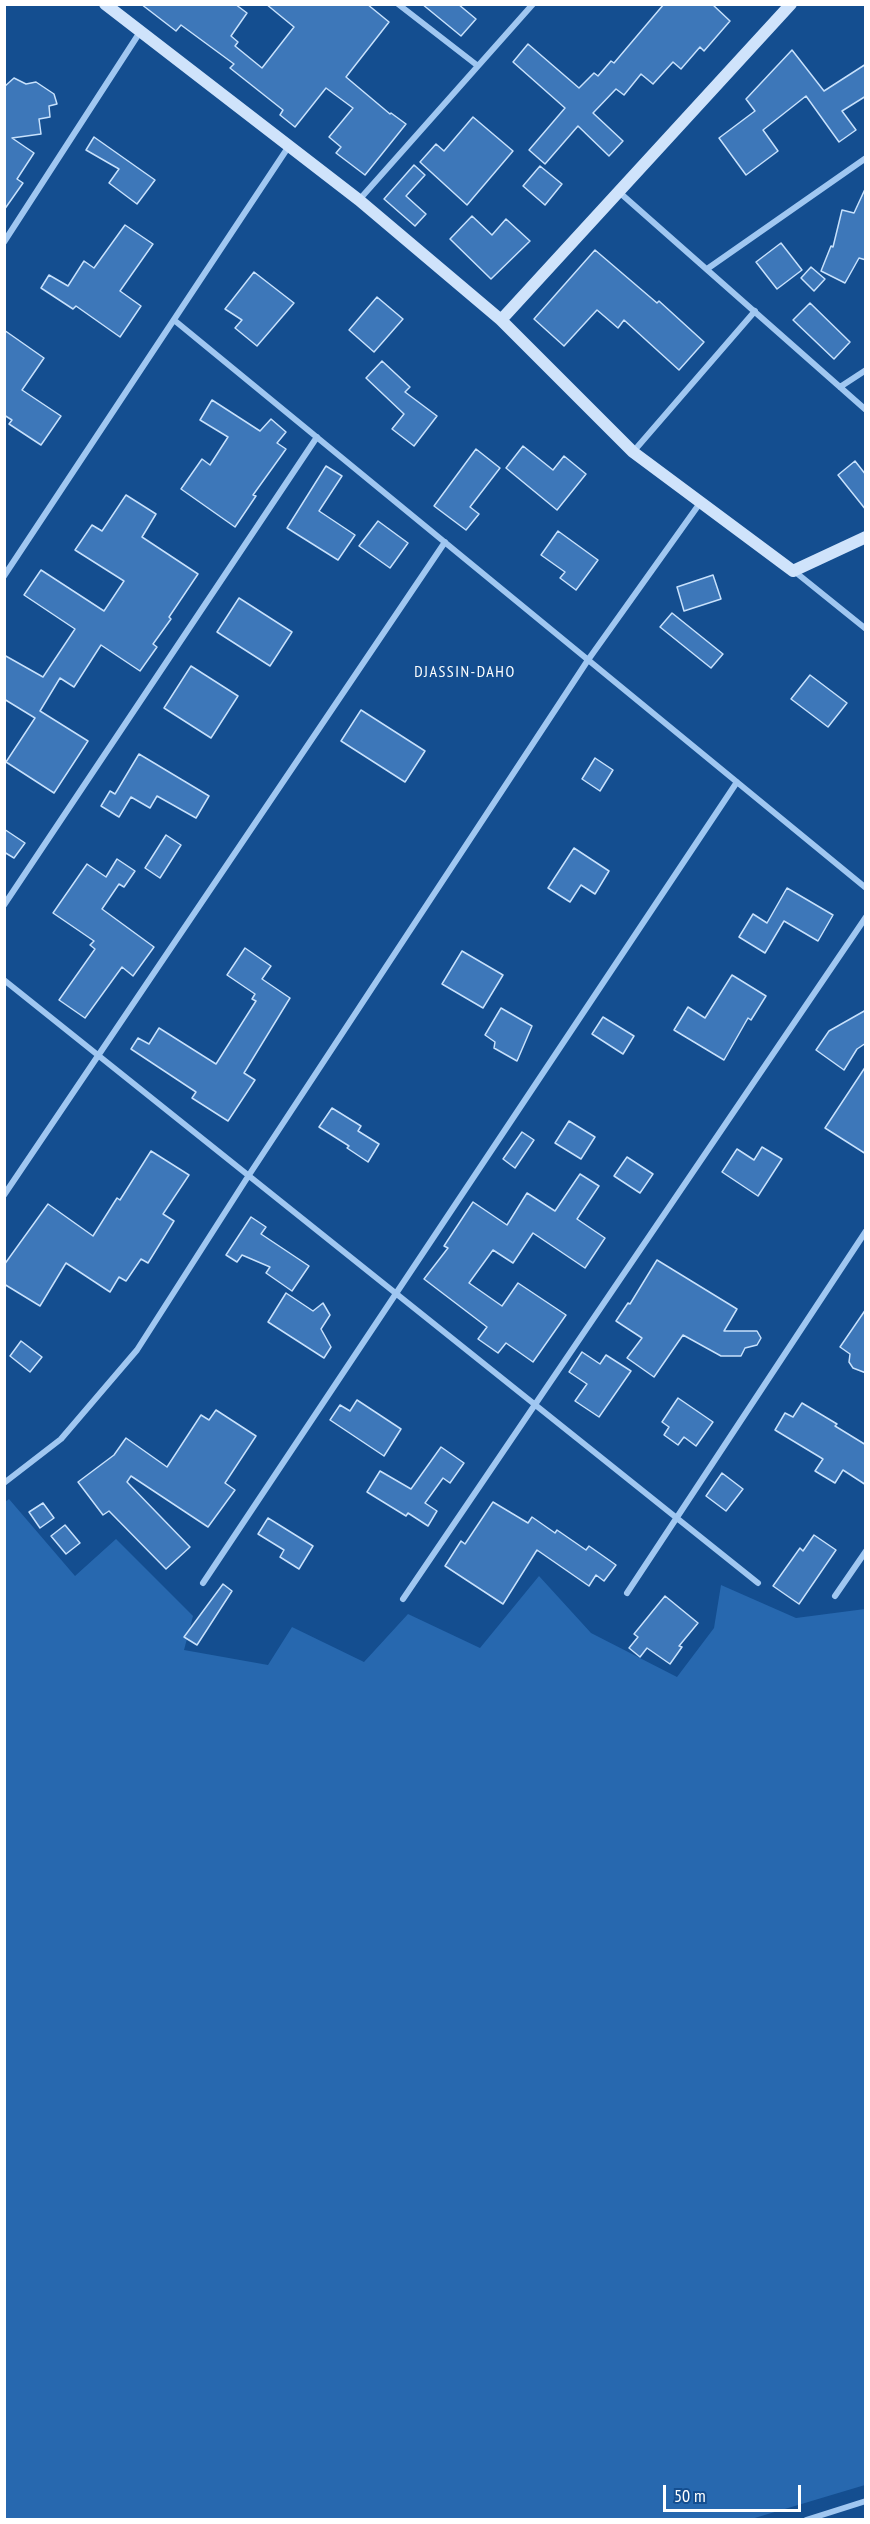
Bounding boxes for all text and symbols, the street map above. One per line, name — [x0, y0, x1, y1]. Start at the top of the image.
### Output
district label: DJASSIN-DAHO — [414, 662, 516, 682]
scale bar — [666, 2473, 804, 2511]
text: 50 m — [674, 2484, 706, 2507]

